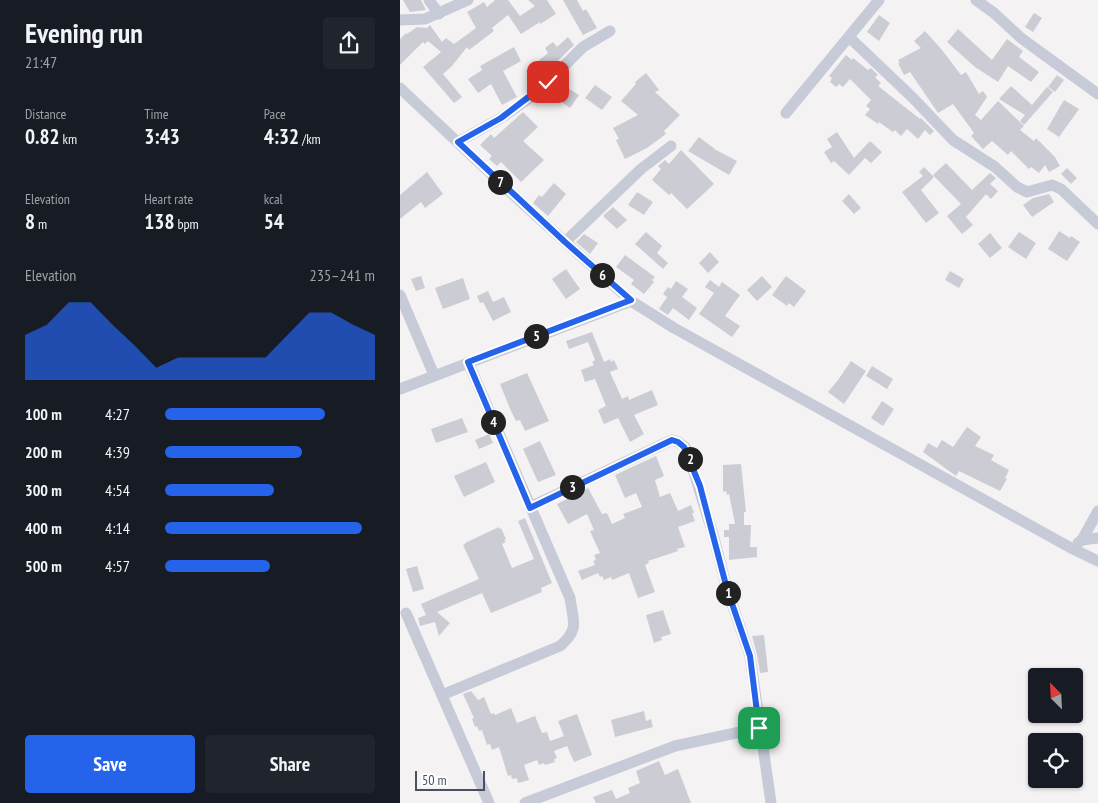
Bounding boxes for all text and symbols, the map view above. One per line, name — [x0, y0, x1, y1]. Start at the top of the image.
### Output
text: Evening run — [25, 14, 143, 51]
button: share — [323, 17, 375, 69]
text: 21:47 — [25, 52, 57, 72]
pin — [527, 61, 569, 103]
icon: check — [534, 68, 562, 96]
text: Distance — [25, 105, 66, 123]
text: Time — [144, 105, 169, 123]
text: Pace — [264, 105, 286, 123]
text: 0.82 — [25, 123, 60, 150]
text: 3:43 — [144, 123, 180, 150]
text: 4:32 — [264, 123, 299, 150]
text: km — [60, 130, 77, 148]
text: /km — [299, 130, 321, 148]
pin: 7 — [488, 170, 512, 194]
text: 7 — [497, 173, 504, 191]
text: Elevation — [25, 190, 70, 208]
text: Heart rate — [144, 190, 193, 208]
text: kcal — [264, 190, 283, 208]
text: 8 — [25, 208, 35, 235]
text: 138 — [144, 208, 174, 235]
text: 54 — [264, 208, 284, 235]
text: m — [35, 215, 47, 233]
text: bpm — [174, 215, 199, 233]
pin: 6 — [590, 262, 614, 288]
text: Elevation — [25, 265, 76, 285]
text: 235–241 m — [310, 265, 375, 285]
text: 6 — [599, 266, 606, 284]
pin: 5 — [524, 324, 548, 348]
text: 5 — [533, 327, 540, 345]
text: 100 m — [25, 404, 62, 424]
text: 4:27 — [105, 404, 130, 424]
pin: 4 — [480, 410, 506, 434]
text: 4 — [490, 413, 497, 431]
text: 200 m — [25, 442, 62, 462]
text: 4:39 — [105, 442, 130, 462]
pin: 2 — [678, 446, 702, 472]
text: 2 — [687, 450, 694, 468]
pin: 3 — [560, 474, 584, 500]
text: 3 — [569, 478, 576, 496]
text: 300 m — [25, 480, 62, 500]
text: 4:54 — [105, 480, 130, 500]
text: 400 m — [25, 518, 62, 538]
text: 4:14 — [105, 518, 130, 538]
text: 500 m — [25, 556, 62, 576]
text: 4:57 — [105, 556, 130, 576]
pin: 1 — [716, 580, 740, 606]
text: 1 — [725, 584, 732, 602]
north arrow — [1028, 668, 1082, 722]
map controls — [1028, 668, 1083, 788]
pin — [738, 707, 780, 749]
icon: arrive — [745, 714, 773, 742]
button: locate — [1028, 733, 1083, 788]
button: Save — [25, 735, 195, 793]
button: Share — [205, 735, 375, 793]
scale bar — [415, 768, 485, 791]
text: 50 m — [422, 771, 447, 789]

